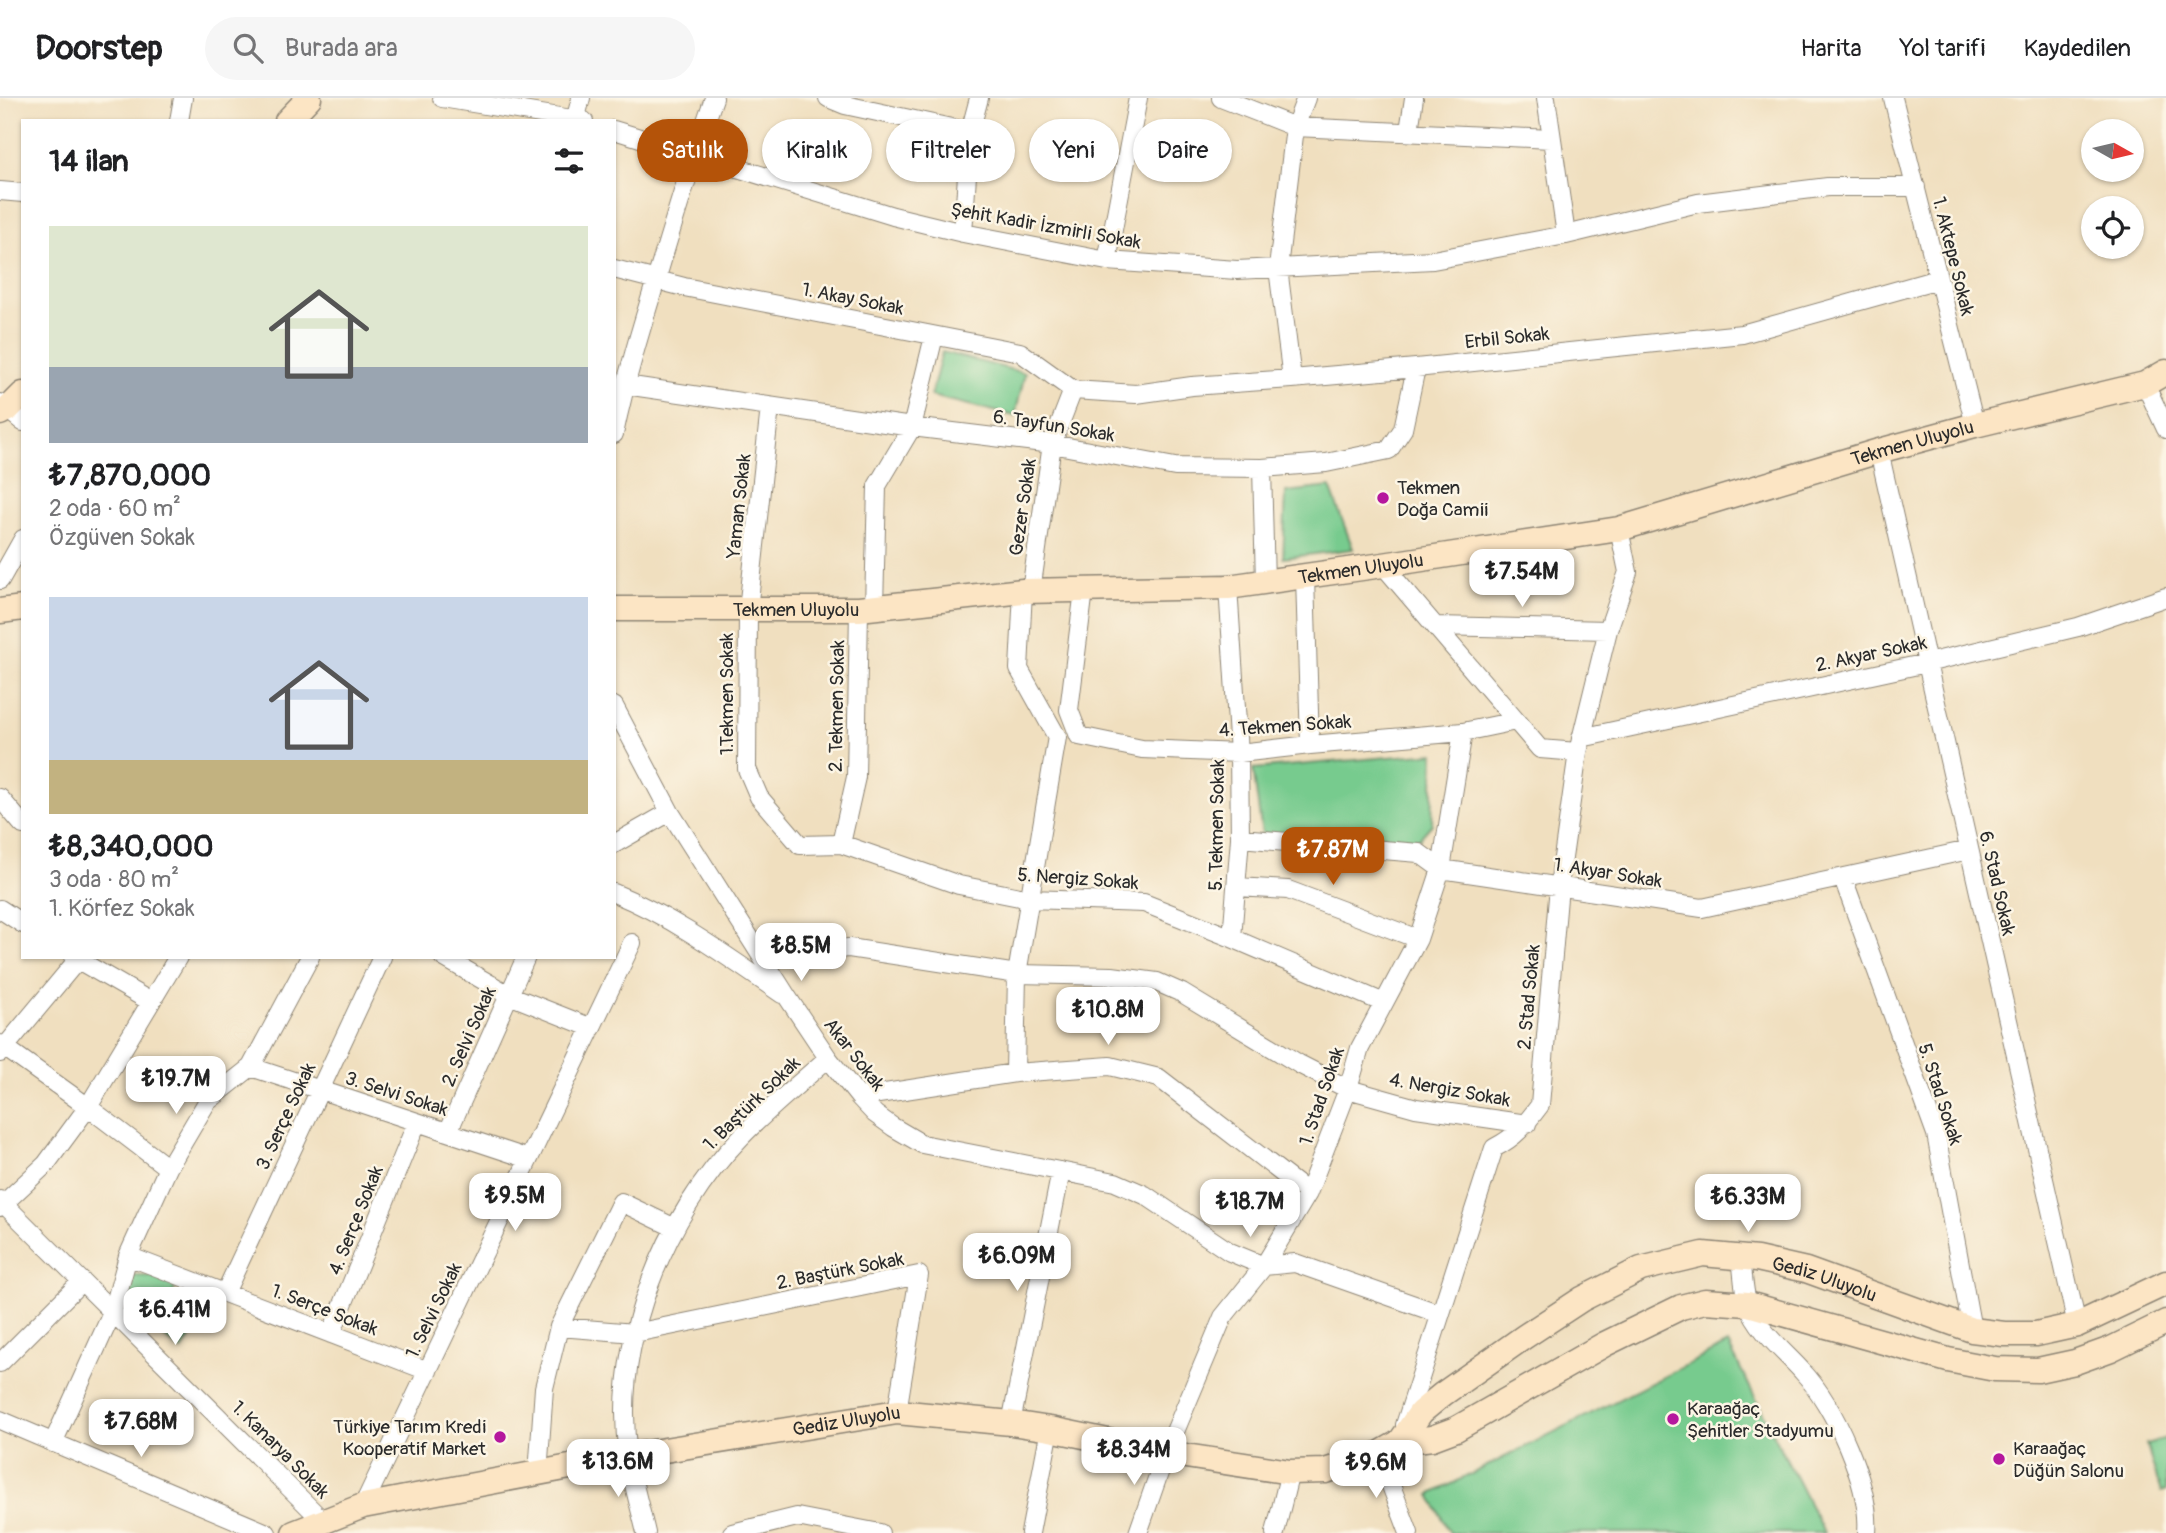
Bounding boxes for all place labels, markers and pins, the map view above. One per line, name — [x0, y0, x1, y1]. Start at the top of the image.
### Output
place label: Tekmen Doğa Camii — [1397, 476, 1488, 522]
marker: Tekmen Doğa Camii — [1375, 490, 1391, 506]
pin: ₺7.54M — [1465, 550, 1579, 609]
pin: ₺7.87M — [1276, 828, 1390, 887]
pin: ₺8.5M — [752, 924, 850, 983]
pin: ₺10.8M — [1051, 988, 1165, 1047]
pin: ₺19.7M — [119, 1056, 233, 1116]
pin: ₺9.5M — [466, 1174, 564, 1233]
pin: ₺6.33M — [1691, 1174, 1805, 1234]
pin: ₺18.7M — [1193, 1180, 1307, 1239]
pin: ₺6.09M — [960, 1234, 1074, 1293]
pin: ₺6.41M — [118, 1288, 232, 1347]
place label: Karaağaç Şehitler Stadyumu — [1687, 1397, 1834, 1443]
pin: ₺7.68M — [84, 1400, 198, 1459]
marker: Karaağaç Şehitler Stadyumu — [1665, 1411, 1681, 1427]
place label: Türkiye Tarım Kredi Kooperatif Market — [333, 1415, 486, 1461]
pin: ₺8.34M — [1077, 1428, 1191, 1487]
marker: Türkiye Tarım Kredi Kooperatif Market — [492, 1429, 508, 1445]
place label: Karaağaç Düğün Salonu — [2013, 1437, 2124, 1483]
pin: ₺13.6M — [561, 1440, 675, 1499]
pin: ₺9.6M — [1327, 1440, 1425, 1500]
marker: Karaağaç Düğün Salonu — [1991, 1451, 2007, 1467]

